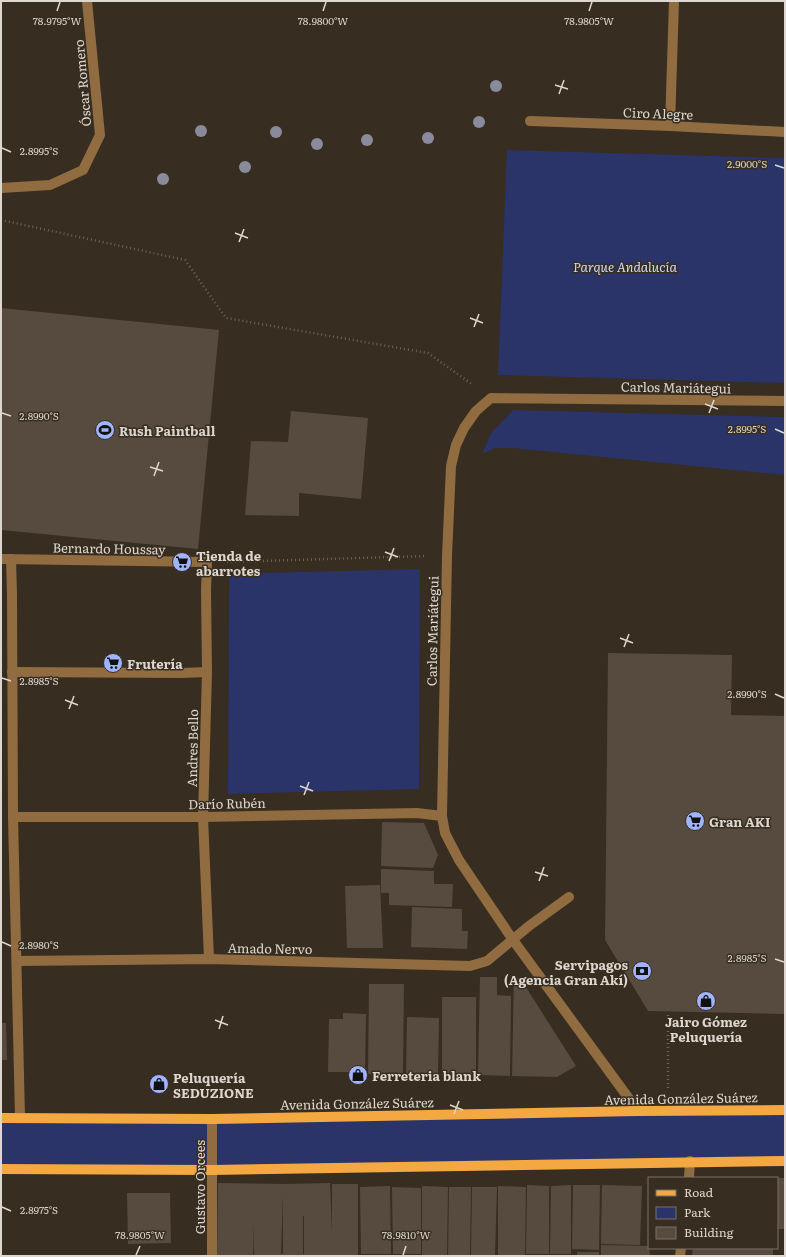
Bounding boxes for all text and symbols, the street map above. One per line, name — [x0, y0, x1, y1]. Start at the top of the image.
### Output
text: 78.9795°W — [33, 13, 81, 28]
text: 78.9800°W — [298, 13, 348, 28]
text: 78.9805°W — [564, 13, 614, 28]
street label: Óscar Romero — [69, 38, 95, 127]
street label: Ciro Alegre — [623, 102, 694, 124]
text: 2.8995°S — [20, 143, 58, 158]
text: 2.9000°S — [727, 156, 767, 171]
park label: Parque Andalucía — [573, 257, 677, 276]
street label: Carlos Mariátegui — [621, 377, 732, 397]
text: 2.8990°S — [19, 408, 59, 423]
sports icon: Rush Paintball — [94, 419, 116, 441]
place label: Rush Paintball — [119, 421, 216, 440]
text: 2.8995°S — [728, 421, 766, 436]
street label: Bernardo Houssay — [52, 538, 166, 558]
place label: Tienda de abarrotes — [196, 546, 261, 580]
supermarket icon: Tienda de abarrotes — [171, 551, 193, 573]
street label: Carlos Mariátegui — [422, 575, 442, 686]
supermarket icon: Frutería — [102, 652, 124, 674]
place label: Frutería — [127, 654, 183, 673]
text: 2.8985°S — [20, 673, 59, 688]
text: 2.8990°S — [727, 686, 767, 701]
street label: Andres Bello — [182, 708, 202, 787]
street label: Darío Rubén — [188, 793, 266, 813]
supermarket icon: Gran AKI — [684, 810, 706, 832]
place label: Gran AKI — [709, 812, 770, 831]
text: 2.8980°S — [19, 937, 59, 952]
street label: Amado Nervo — [227, 938, 313, 958]
text: 2.8985°S — [728, 950, 767, 965]
place label: Servipagos (Agencia Gran Akí) — [504, 955, 629, 989]
bank icon: Servipagos (Agencia Gran Akí) — [631, 960, 653, 982]
shop icon: Jairo Gómez Peluquería — [695, 990, 717, 1012]
place label: Jairo Gómez Peluquería — [665, 1012, 747, 1046]
shop icon: Ferreteria blank — [347, 1064, 369, 1086]
place label: Ferreteria blank — [372, 1066, 481, 1085]
place label: Peluquería SEDUZIONE — [173, 1068, 254, 1102]
shop icon: Peluquería SEDUZIONE — [148, 1073, 170, 1095]
street label: Avenida González Suárez — [604, 1087, 758, 1109]
street label: Avenida González Suárez — [280, 1092, 434, 1114]
street label: Gustavo Orcees — [190, 1140, 209, 1234]
legend — [648, 1177, 778, 1249]
text: Road — [684, 1183, 714, 1201]
text: 2.8975°S — [20, 1202, 58, 1217]
text: Park — [684, 1203, 711, 1221]
text: Building — [684, 1223, 734, 1241]
text: 78.9805°W — [115, 1227, 165, 1242]
text: 78.9810°W — [382, 1227, 430, 1242]

